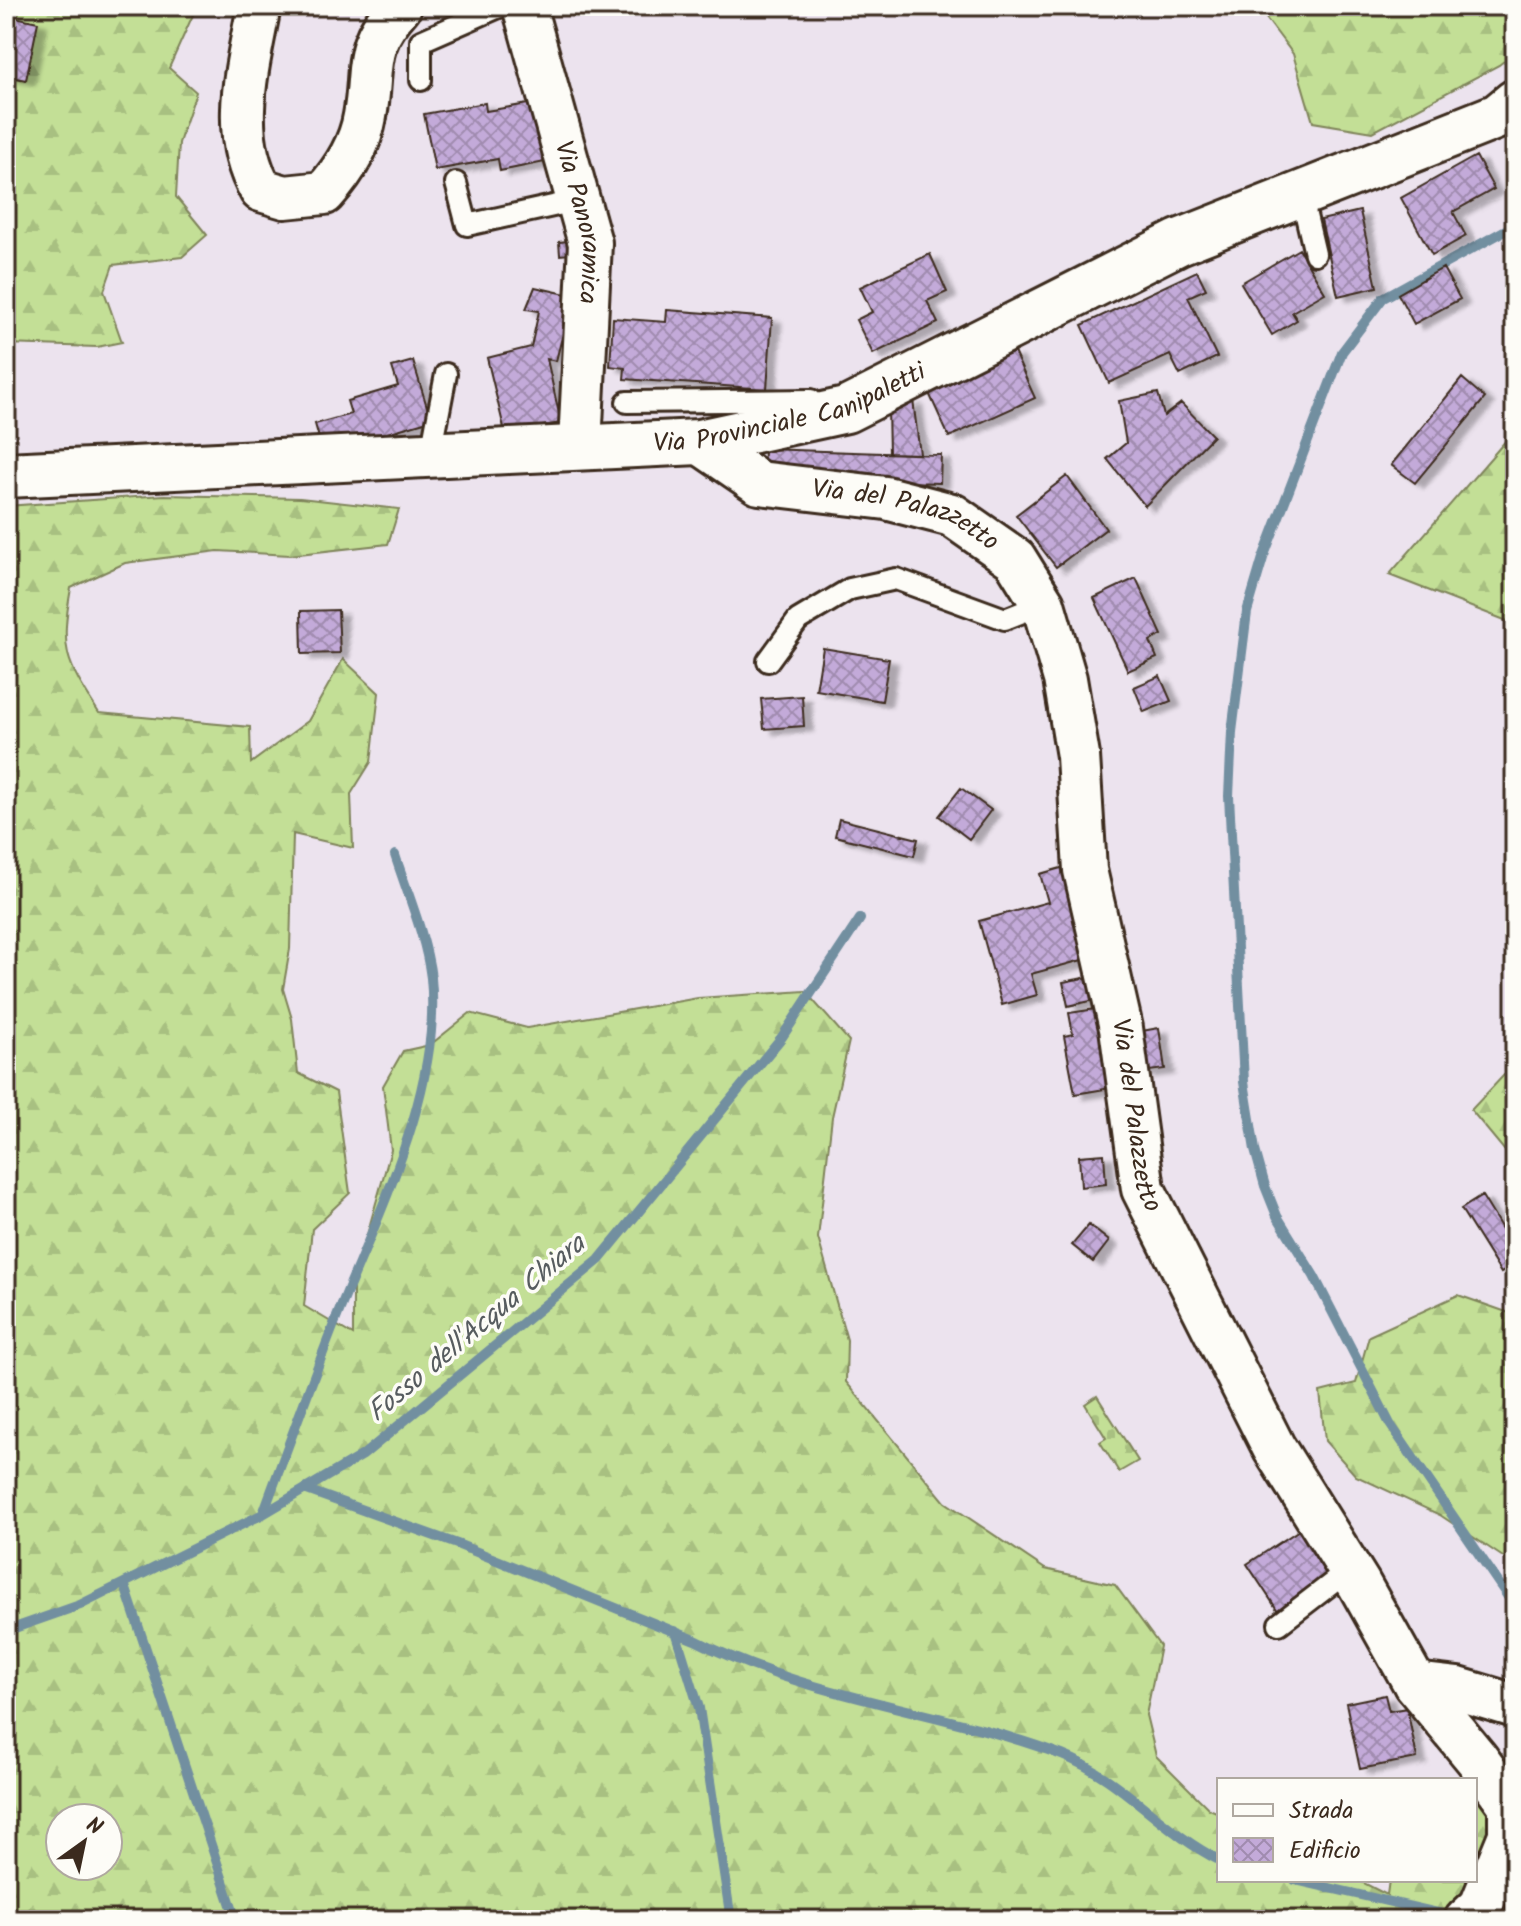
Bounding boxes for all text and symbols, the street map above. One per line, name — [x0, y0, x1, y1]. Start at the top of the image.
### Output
street label: Via Panoramica — [542, 136, 611, 305]
street label: Via Provinciale Canipaletti — [652, 351, 935, 465]
street label: Via del Palazzetto — [810, 468, 1008, 563]
street label: Via del Palazzetto — [1099, 1015, 1173, 1220]
water label: Fosso dell'Acqua Chiara — [358, 1223, 598, 1434]
legend — [1217, 1778, 1477, 1882]
text: Strada — [1289, 1792, 1353, 1831]
north arrow — [44, 1802, 124, 1882]
text: N — [78, 1809, 109, 1846]
text: Edificio — [1289, 1832, 1361, 1871]

